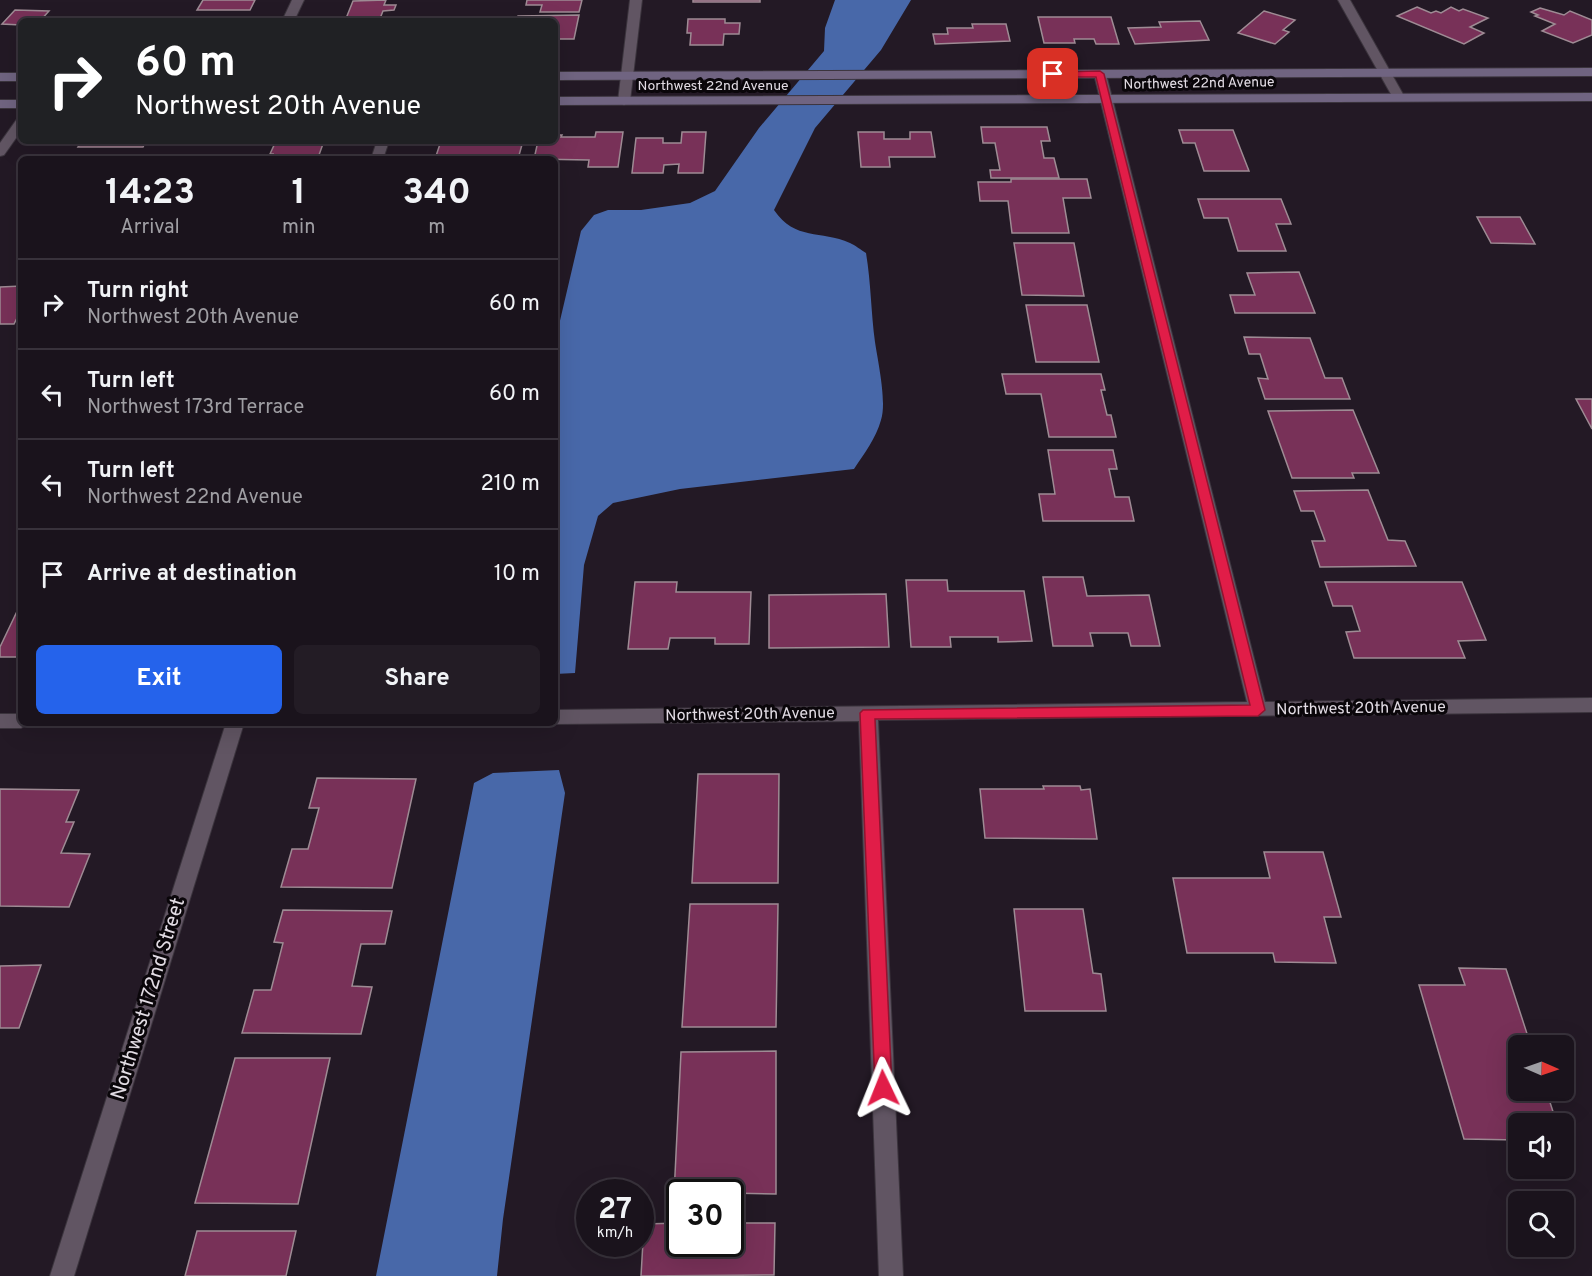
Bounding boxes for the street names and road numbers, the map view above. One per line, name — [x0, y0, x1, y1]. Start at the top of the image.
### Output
street label: Northwest 22nd Avenue — [1123, 74, 1275, 94]
street label: Northwest 22nd Avenue — [638, 78, 789, 95]
street label: Northwest 20th Avenue — [1276, 698, 1446, 720]
street label: Northwest 20th Avenue — [665, 704, 835, 726]
street label: Northwest 172nd Street — [106, 895, 192, 1103]

